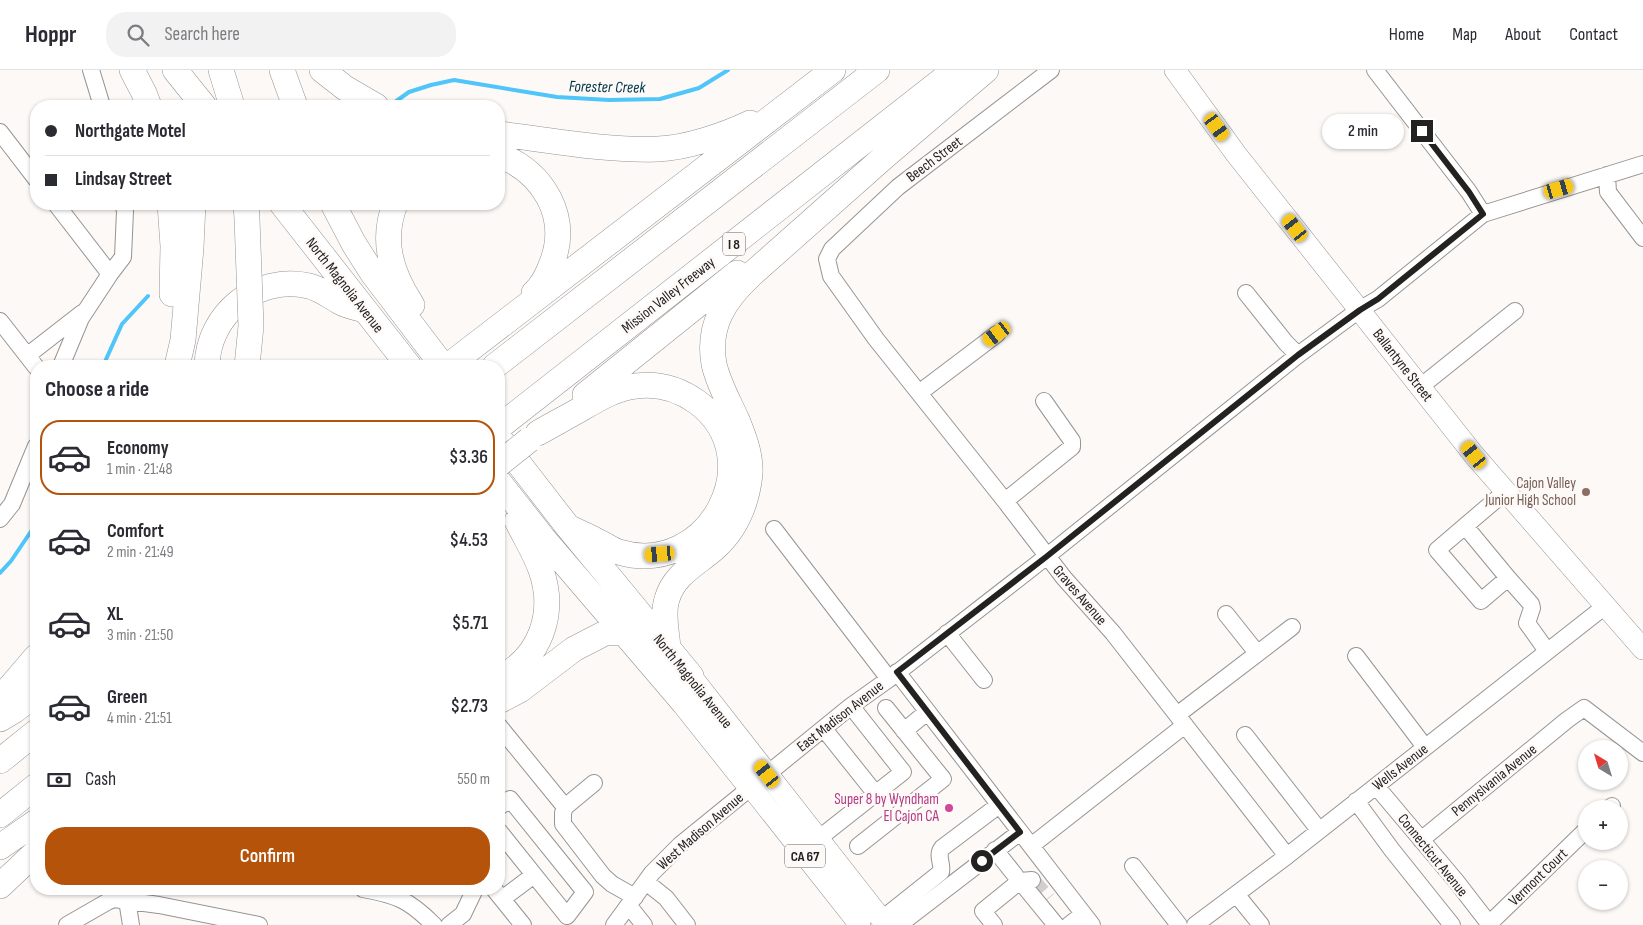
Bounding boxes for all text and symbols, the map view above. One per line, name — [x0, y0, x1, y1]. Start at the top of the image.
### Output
search box — [106, 12, 456, 57]
text: Hoppr — [25, 20, 76, 49]
icon: search — [124, 21, 152, 49]
text: Search here — [164, 23, 240, 46]
text: Home — [1389, 24, 1424, 45]
text: Map — [1452, 24, 1477, 45]
text: About — [1505, 24, 1541, 45]
text: Contact — [1569, 24, 1618, 45]
water label: Forester Creek — [569, 77, 646, 98]
car — [1202, 110, 1231, 144]
callout: 2 min — [1322, 114, 1404, 148]
text: Northgate Motel — [75, 120, 186, 143]
route end — [1411, 120, 1433, 142]
text: 2 min — [1348, 122, 1378, 141]
street label: Beech Street — [903, 132, 966, 187]
text: Lindsay Street — [75, 168, 172, 191]
car — [1542, 178, 1575, 200]
car — [1279, 212, 1310, 244]
road number: I 8 — [723, 232, 745, 255]
street label: North Magnolia Avenue — [301, 234, 388, 337]
street label: Mission Valley Freeway — [618, 253, 719, 338]
car — [980, 319, 1013, 349]
street label: Ballantyne Street — [1368, 325, 1437, 406]
text: Choose a ride — [45, 376, 149, 403]
icon: car — [47, 435, 92, 480]
text: Economy — [107, 437, 169, 460]
car — [1458, 439, 1489, 471]
text: $3.36 — [449, 446, 488, 469]
text: 1 min · 21:48 — [107, 460, 173, 479]
place label: Cajon Valley Junior High School — [1484, 474, 1576, 510]
marker: Cajon Valley Junior High School — [1580, 486, 1592, 498]
icon: car — [47, 518, 92, 563]
text: Comfort — [107, 520, 164, 543]
text: $4.53 — [450, 529, 488, 552]
text: 2 min · 21:49 — [107, 543, 174, 562]
car — [644, 545, 675, 563]
street label: Graves Avenue — [1048, 561, 1111, 629]
icon: car — [47, 601, 92, 646]
text: XL — [107, 603, 123, 626]
text: $5.71 — [452, 612, 488, 635]
text: 3 min · 21:50 — [107, 626, 173, 645]
street label: North Magnolia Avenue — [649, 630, 736, 732]
street label: East Madison Avenue — [793, 677, 887, 756]
icon: car — [47, 684, 92, 729]
text: Green — [107, 686, 147, 709]
text: $2.73 — [451, 695, 488, 718]
text: 4 min · 21:51 — [107, 709, 172, 728]
street label: Wells Avenue — [1369, 740, 1432, 795]
street label: Pennyslvania Avenue — [1448, 740, 1541, 821]
north arrow — [1578, 740, 1628, 790]
map controls — [1578, 740, 1628, 910]
car — [751, 758, 782, 790]
icon: cash — [45, 766, 73, 794]
text: Cash — [85, 768, 116, 791]
text: 550 m — [457, 770, 490, 789]
street label: West Madison Avenue — [653, 789, 748, 874]
place label: Super 8 by Wyndham El Cajon CA — [834, 790, 940, 826]
button: + — [1578, 800, 1628, 850]
marker: Super 8 by Wyndham El Cajon CA — [943, 802, 955, 814]
street label: Connecticut Avenue — [1393, 810, 1472, 901]
button: Confirm — [45, 827, 490, 885]
road number: CA 67 — [785, 844, 825, 868]
street label: Vermont Court — [1505, 844, 1572, 910]
route start — [971, 850, 993, 872]
button: − — [1578, 860, 1628, 910]

